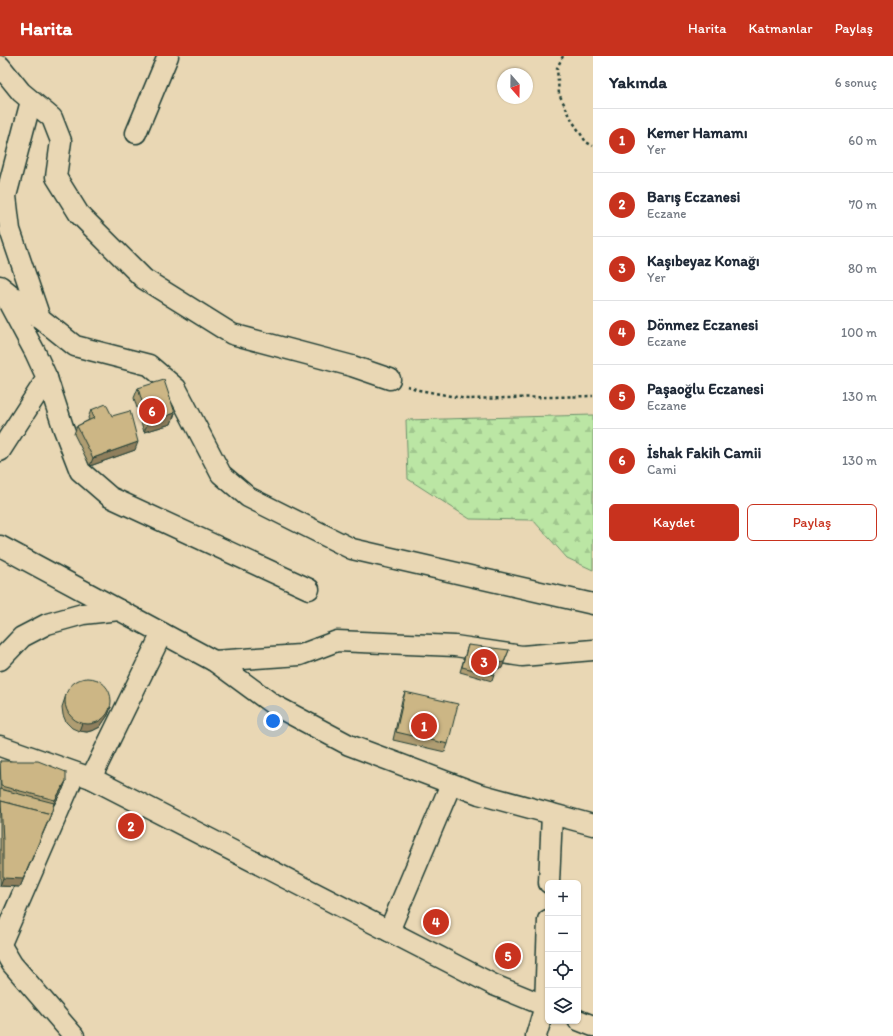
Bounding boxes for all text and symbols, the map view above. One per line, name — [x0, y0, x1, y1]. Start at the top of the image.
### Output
text: Harita — [20, 17, 72, 40]
text: Harita — [688, 20, 727, 37]
text: Katmanlar — [749, 20, 813, 37]
text: Paylaş — [835, 20, 873, 37]
north arrow — [497, 68, 533, 104]
text: Yakında — [609, 72, 667, 92]
text: 6 sonuç — [835, 75, 877, 90]
text: Kemer Hamamı — [647, 124, 748, 142]
text: 1 — [619, 133, 625, 148]
text: 60 m — [848, 133, 877, 148]
text: Yer — [647, 142, 666, 157]
text: Barış Eczanesi — [647, 188, 740, 206]
text: 2 — [619, 197, 625, 212]
text: 70 m — [849, 197, 877, 212]
text: Eczane — [647, 206, 687, 221]
text: Kaşıbeyaz Konağı — [647, 252, 760, 270]
text: 3 — [618, 261, 626, 276]
text: 80 m — [848, 261, 877, 276]
text: Yer — [647, 270, 666, 285]
text: Dönmez Eczanesi — [647, 316, 758, 334]
text: 4 — [618, 325, 626, 340]
text: 100 m — [841, 325, 877, 340]
text: Eczane — [647, 334, 687, 349]
text: Paşaoğlu Eczanesi — [647, 380, 764, 398]
text: 5 — [619, 389, 625, 404]
text: 130 m — [842, 389, 877, 404]
pin: 6 — [139, 396, 165, 426]
text: Eczane — [647, 398, 687, 413]
text: İshak Fakih Camii — [647, 444, 761, 462]
text: 6 — [619, 453, 625, 468]
text: 130 m — [842, 453, 877, 468]
text: Cami — [647, 462, 676, 477]
button: Kaydet — [609, 504, 739, 541]
button: Paylaş — [747, 504, 877, 541]
pin: 3 — [471, 647, 497, 677]
your location — [263, 711, 283, 731]
pin: 1 — [411, 711, 437, 741]
pin: 2 — [118, 811, 144, 841]
map controls — [545, 880, 581, 1024]
button: + — [545, 880, 581, 916]
pin: 4 — [423, 907, 449, 937]
button: − — [545, 916, 581, 952]
pin: 5 — [495, 941, 521, 971]
button: locate — [545, 952, 581, 988]
button: layers — [545, 988, 581, 1024]

